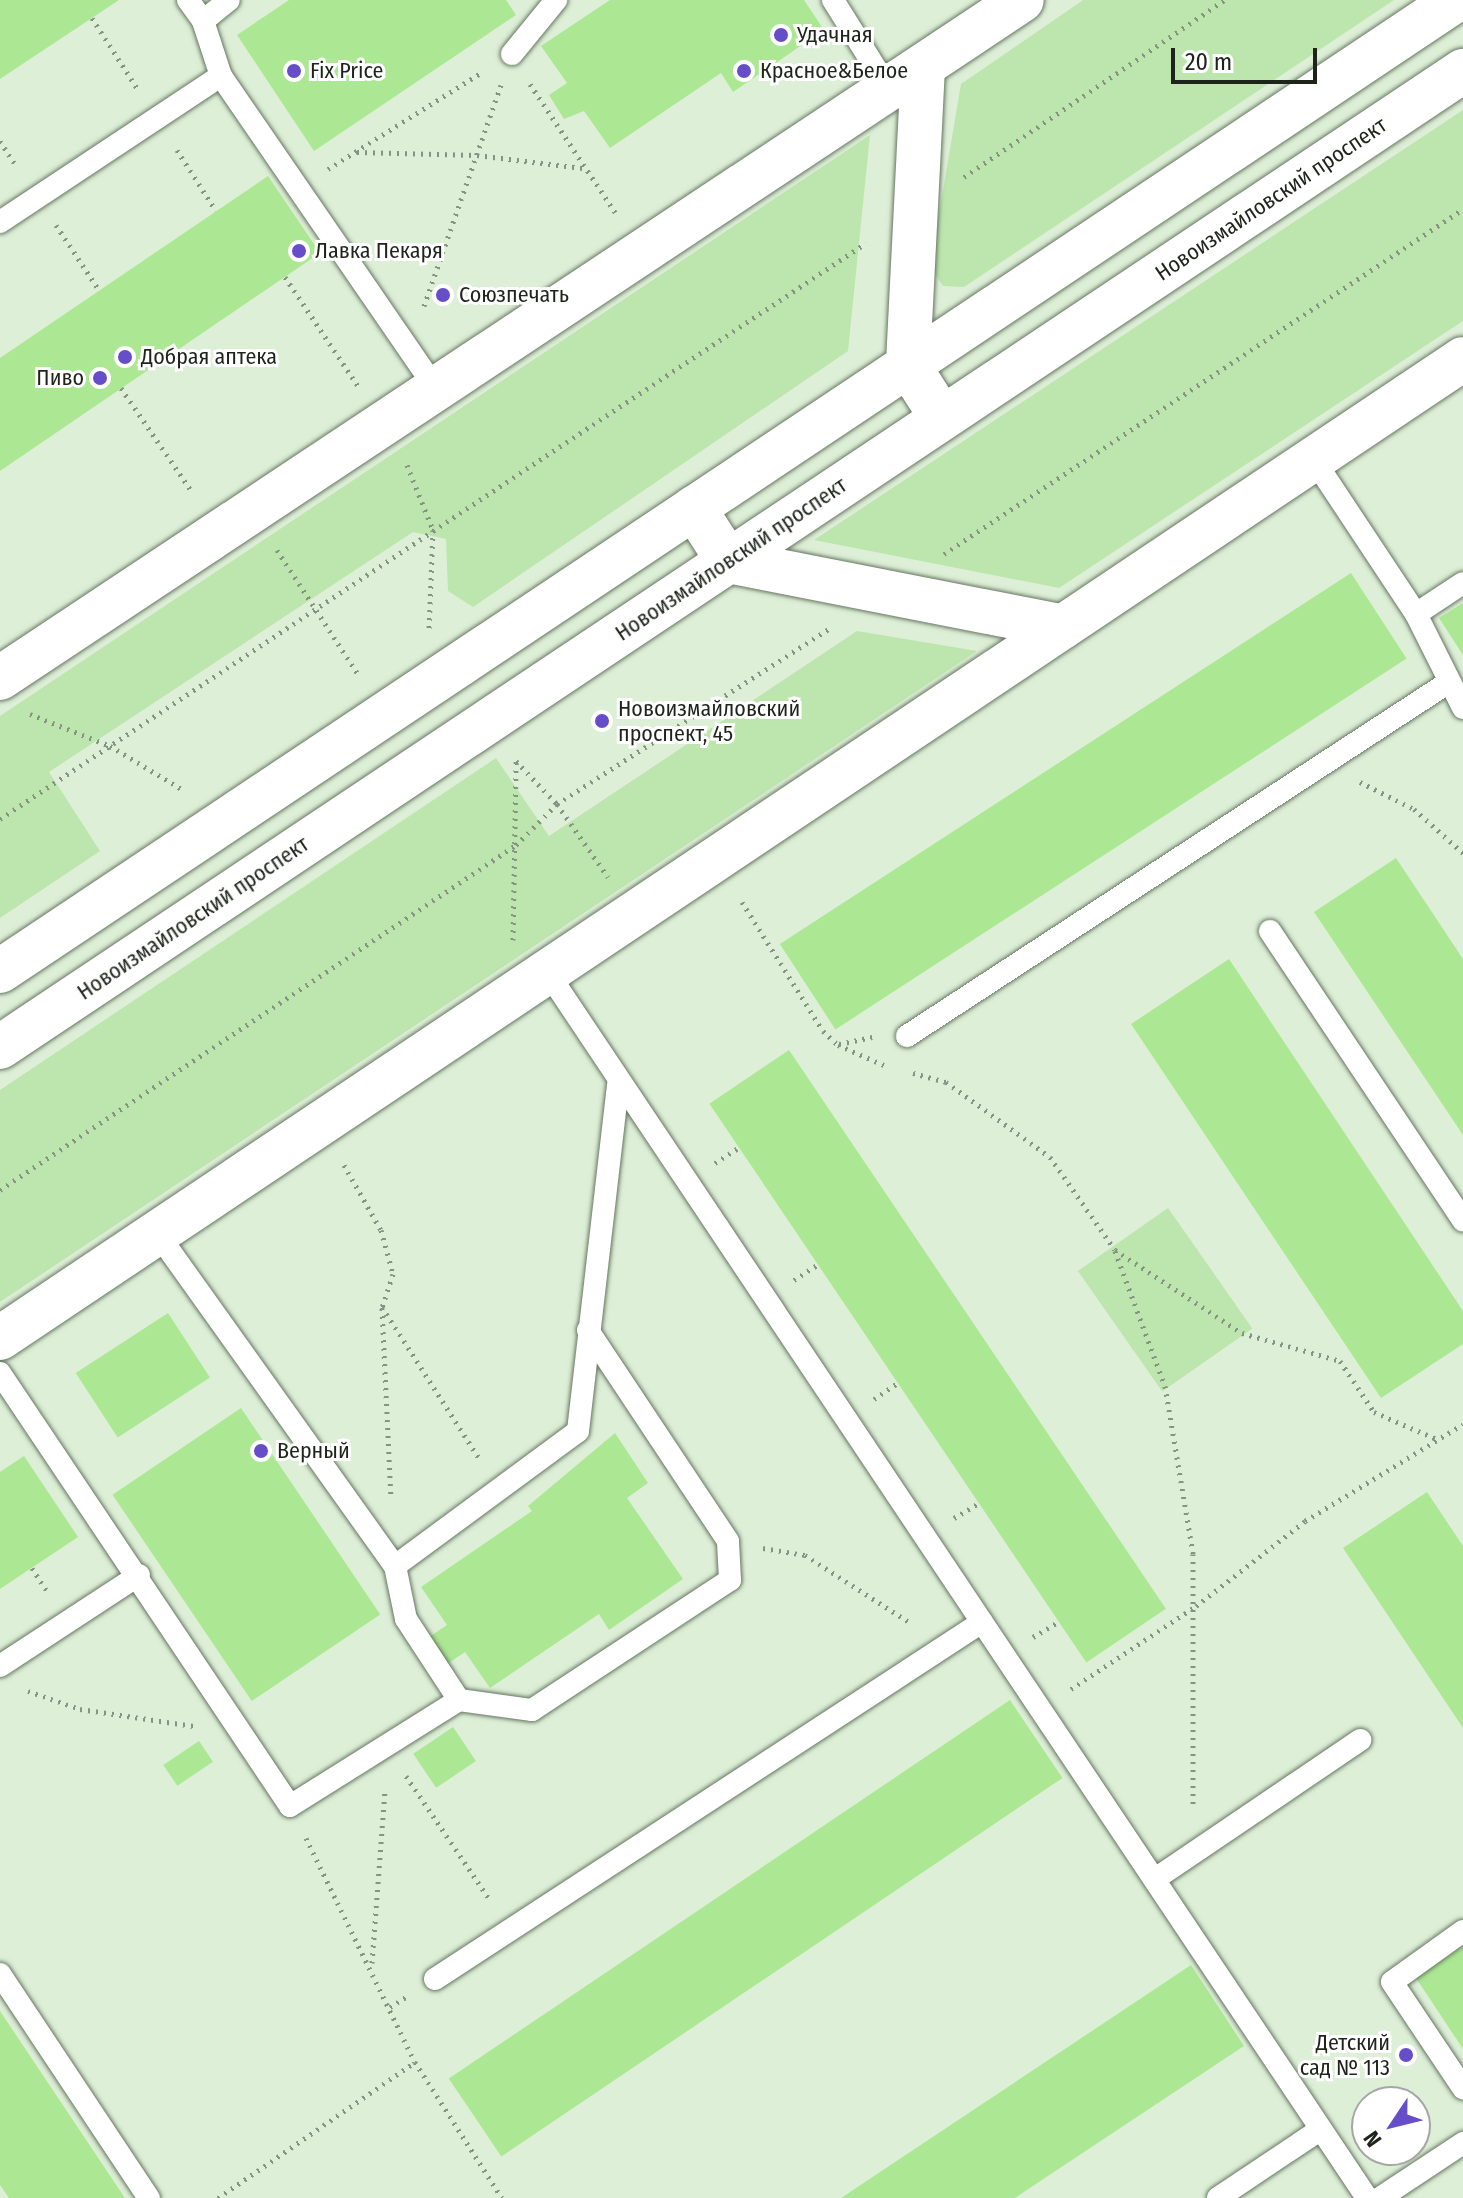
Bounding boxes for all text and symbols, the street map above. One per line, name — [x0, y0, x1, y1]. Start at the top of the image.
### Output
place label: Удачная — [797, 22, 873, 48]
marker: Удачная — [772, 26, 790, 44]
scale bar — [1175, 32, 1321, 82]
text: 20 m — [1185, 48, 1232, 76]
place label: Fix Price — [310, 58, 383, 84]
place label: Красное&Белое — [760, 58, 908, 84]
marker: Fix Price — [285, 62, 303, 80]
marker: Красное&Белое — [735, 62, 753, 80]
street label: Новоизмайловский проспект — [1150, 112, 1392, 286]
place label: Лавка Пекаря — [315, 238, 443, 264]
marker: Лавка Пекаря — [290, 242, 308, 260]
place label: Союзпечать — [459, 282, 569, 308]
marker: Союзпечать — [434, 286, 452, 304]
place label: Добрая аптека — [141, 344, 277, 370]
marker: Добрая аптека — [116, 348, 134, 366]
place label: Пиво — [36, 365, 84, 391]
marker: Пиво — [91, 369, 109, 387]
street label: Новоизмайловский проспект — [610, 472, 852, 646]
place label: Новоизмайловский проспект, 45 — [618, 695, 800, 746]
marker: Новоизмайловский проспект, 45 — [593, 712, 611, 730]
street label: Новоизмайловский проспект — [72, 831, 314, 1005]
place label: Верный — [277, 1438, 350, 1464]
marker: Верный — [252, 1442, 270, 1460]
place label: Детский сад № 113 — [1300, 2029, 1390, 2080]
marker: Детский сад № 113 — [1397, 2046, 1415, 2064]
north arrow — [1351, 2086, 1431, 2166]
text: N — [1358, 2126, 1387, 2152]

